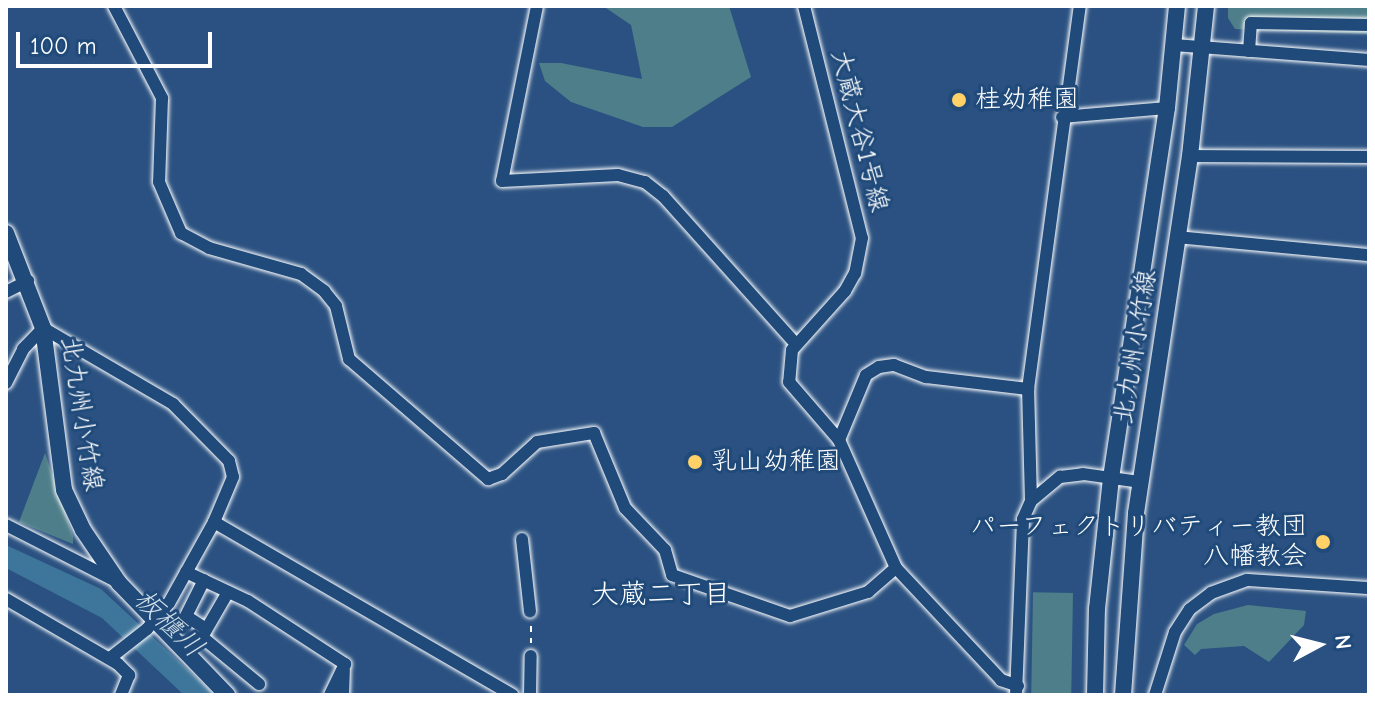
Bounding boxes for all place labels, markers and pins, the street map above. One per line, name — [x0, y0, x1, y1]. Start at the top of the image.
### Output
place label: 桂幼稚園 — [975, 84, 1079, 116]
marker: 桂幼稚園 — [950, 91, 968, 109]
place label: 乳山幼稚園 — [711, 446, 841, 478]
marker: 乳山幼稚園 — [686, 453, 704, 471]
place label: パーフェクトリバティー教団 八幡教会 — [969, 511, 1307, 572]
marker: パーフェクトリバティー教団 八幡教会 — [1314, 533, 1332, 551]

